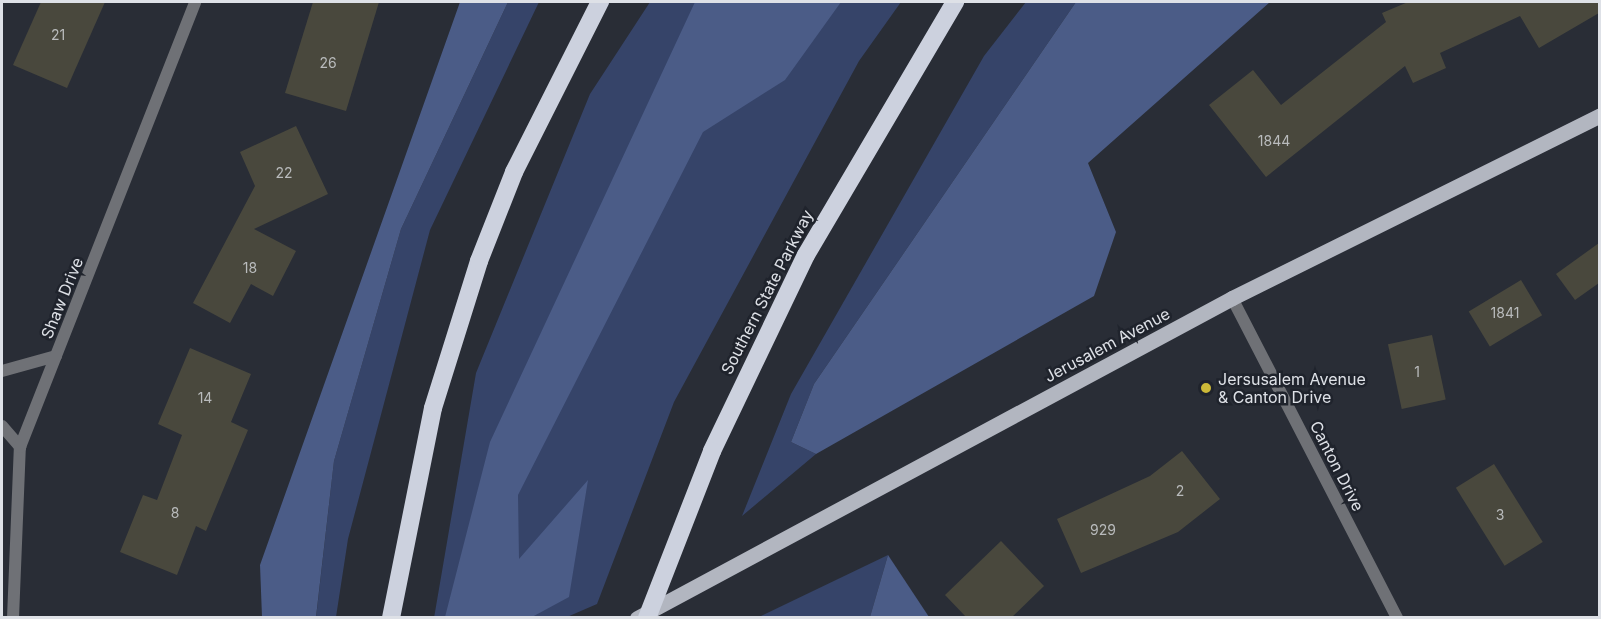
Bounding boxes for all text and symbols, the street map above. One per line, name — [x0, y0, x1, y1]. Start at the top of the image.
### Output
house number: 21 — [51, 27, 65, 43]
house number: 26 — [319, 55, 337, 71]
house number: 1844 — [1258, 133, 1290, 149]
house number: 22 — [275, 165, 293, 181]
street label: Southern State Parkway — [717, 207, 817, 377]
street label: Shaw Drive — [37, 255, 87, 341]
house number: 18 — [243, 260, 257, 276]
street label: Jerusalem Avenue — [1041, 304, 1173, 386]
house number: 1841 — [1491, 305, 1519, 321]
house number: 1 — [1414, 364, 1420, 380]
place label: Jersusalem Avenue & Canton Drive — [1218, 369, 1366, 407]
marker: Jersusalem Avenue & Canton Drive — [1199, 381, 1213, 395]
house number: 14 — [198, 390, 212, 406]
street label: Canton Drive — [1306, 418, 1368, 514]
house number: 2 — [1176, 483, 1184, 499]
house number: 8 — [171, 505, 179, 521]
house number: 3 — [1496, 507, 1504, 523]
house number: 929 — [1090, 522, 1116, 538]

